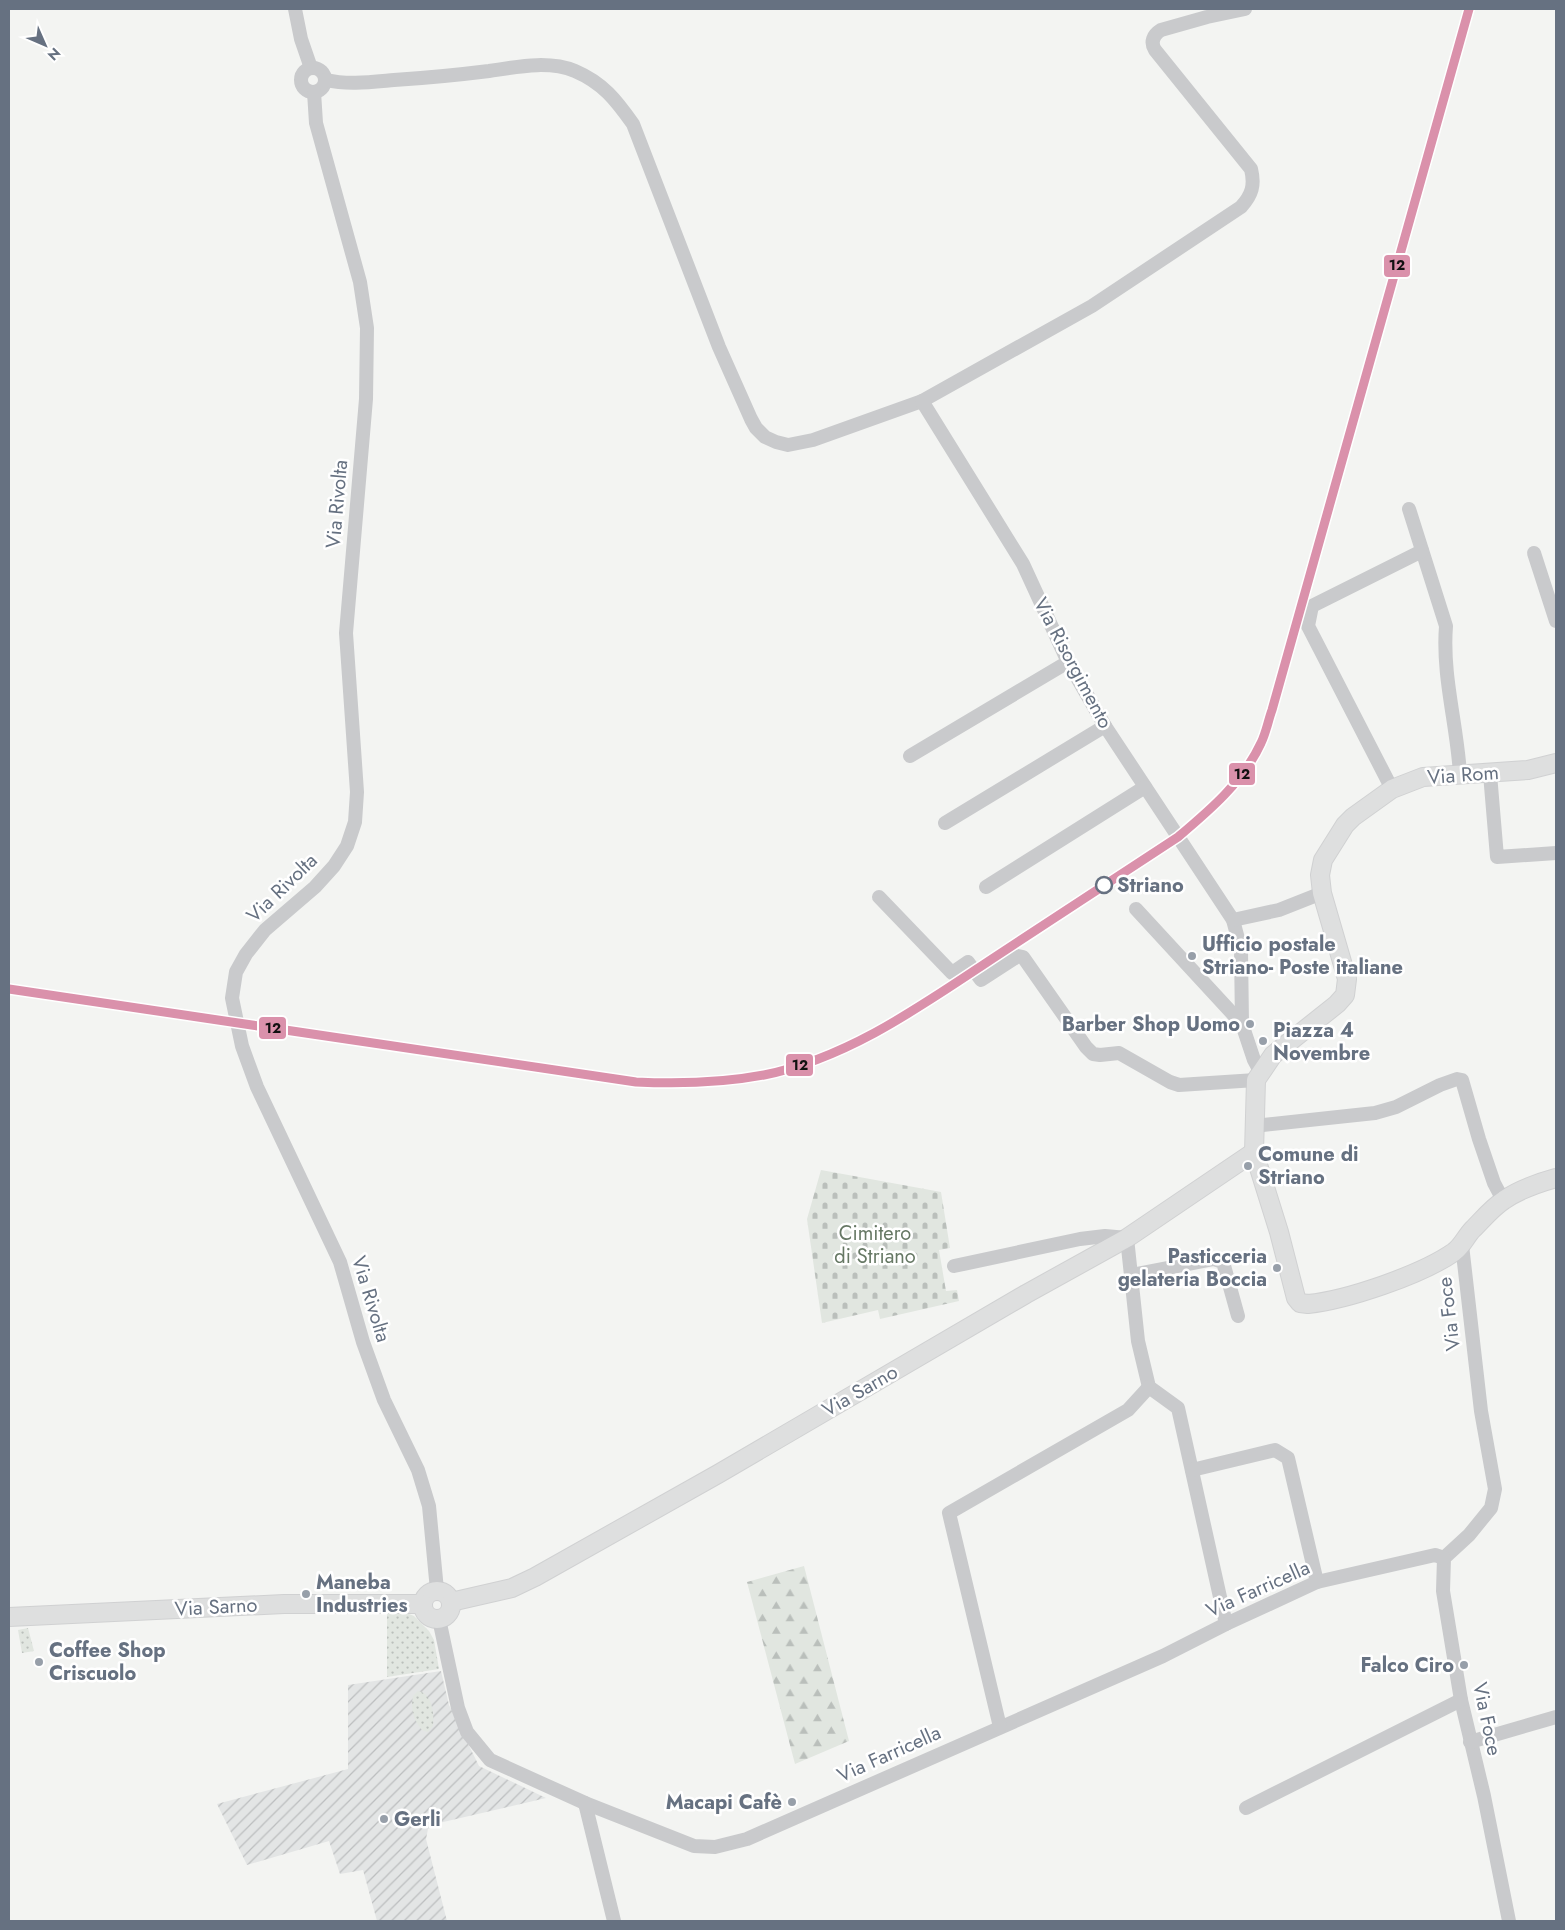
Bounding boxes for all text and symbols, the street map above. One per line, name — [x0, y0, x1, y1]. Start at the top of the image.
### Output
north arrow — [20, 20, 70, 70]
text: N — [43, 43, 65, 65]
line badge: 12 — [1383, 254, 1411, 278]
text: 12 — [1389, 255, 1405, 275]
street label: Via Rivolta — [319, 458, 355, 550]
street label: Via Risorgimento — [1026, 592, 1120, 734]
street label: Via Rom — [1426, 758, 1500, 792]
line badge: 12 — [1228, 762, 1256, 786]
text: 12 — [1234, 764, 1250, 784]
street label: Via Rivolta — [240, 847, 324, 929]
place label: Striano — [1117, 871, 1184, 900]
marker: Striano — [1095, 876, 1113, 894]
place label: Ufficio postale Striano- Poste italiane — [1202, 930, 1403, 982]
marker: Ufficio postale Striano- Poste italiane — [1186, 950, 1198, 962]
place label: Barber Shop Uomo — [1062, 1010, 1240, 1039]
line badge: 12 — [258, 1016, 287, 1040]
place label: Piazza 4 Novembre — [1273, 1016, 1370, 1068]
text: 12 — [265, 1018, 281, 1038]
marker: Barber Shop Uomo — [1244, 1018, 1256, 1030]
marker: Piazza 4 Novembre — [1257, 1035, 1269, 1047]
line badge: 12 — [785, 1053, 814, 1077]
text: 12 — [792, 1055, 808, 1075]
place label: Comune di Striano — [1258, 1140, 1359, 1192]
marker: Comune di Striano — [1242, 1160, 1254, 1172]
park label: Cimitero di Striano — [834, 1219, 916, 1271]
place label: Pasticceria gelateria Boccia — [1118, 1242, 1267, 1294]
street label: Via Rivolta — [344, 1252, 398, 1346]
marker: Pasticceria gelateria Boccia — [1271, 1262, 1283, 1274]
street label: Via Foce — [1430, 1275, 1468, 1353]
street label: Via Sarno — [817, 1358, 903, 1424]
street label: Via Farricella — [1202, 1553, 1314, 1625]
place label: Maneba Industries — [316, 1568, 408, 1620]
marker: Maneba Industries — [300, 1588, 312, 1600]
street label: Via Sarno — [174, 1590, 258, 1624]
place label: Coffee Shop Criscuolo — [49, 1636, 166, 1688]
place label: Falco Ciro — [1360, 1651, 1454, 1680]
marker: Coffee Shop Criscuolo — [33, 1656, 45, 1668]
marker: Falco Ciro — [1458, 1659, 1470, 1671]
street label: Via Foce — [1465, 1680, 1509, 1758]
street label: Via Farricella — [833, 1718, 945, 1790]
place label: Macapi Cafè — [666, 1788, 782, 1817]
marker: Macapi Cafè — [786, 1796, 798, 1808]
place label: Gerli — [394, 1805, 441, 1834]
marker: Gerli — [378, 1813, 390, 1825]

